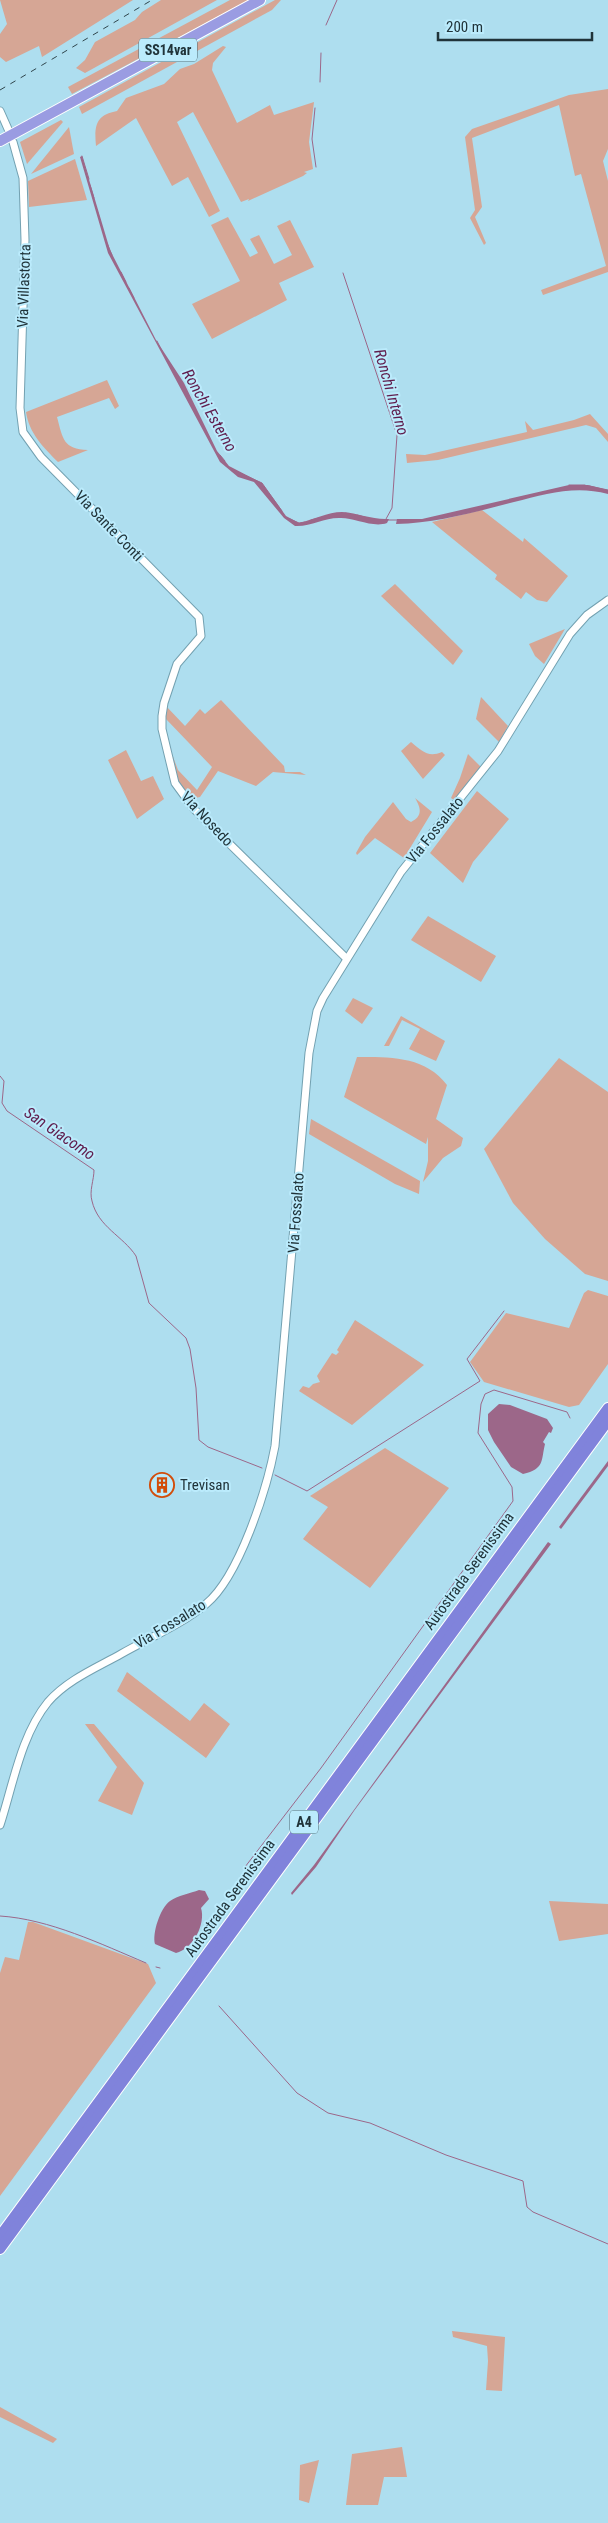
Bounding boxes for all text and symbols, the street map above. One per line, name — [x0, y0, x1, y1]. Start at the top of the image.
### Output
scale bar — [438, 10, 592, 42]
text: 200 m — [446, 18, 483, 36]
road number: SS14var — [139, 38, 197, 62]
street label: Via Villastorta — [14, 244, 34, 328]
water label: Ronchi Interno — [370, 347, 413, 438]
water label: Ronchi Esterno — [178, 366, 241, 455]
street label: Via Sante Conti — [71, 487, 147, 565]
street label: Via Nosedo — [177, 788, 237, 850]
street label: Via Fossalato — [403, 793, 467, 867]
water label: San Giacomo — [21, 1103, 99, 1164]
street label: Via Fossalato — [284, 1172, 308, 1254]
building icon: Trevisan — [149, 1472, 175, 1498]
place label: Trevisan — [180, 1476, 230, 1494]
street label: Autostrada Serenissima — [420, 1509, 518, 1633]
street label: Via Fossalato — [131, 1596, 209, 1652]
road number: A4 — [290, 1810, 318, 1834]
street label: Autostrada Serenissima — [181, 1836, 279, 1960]

